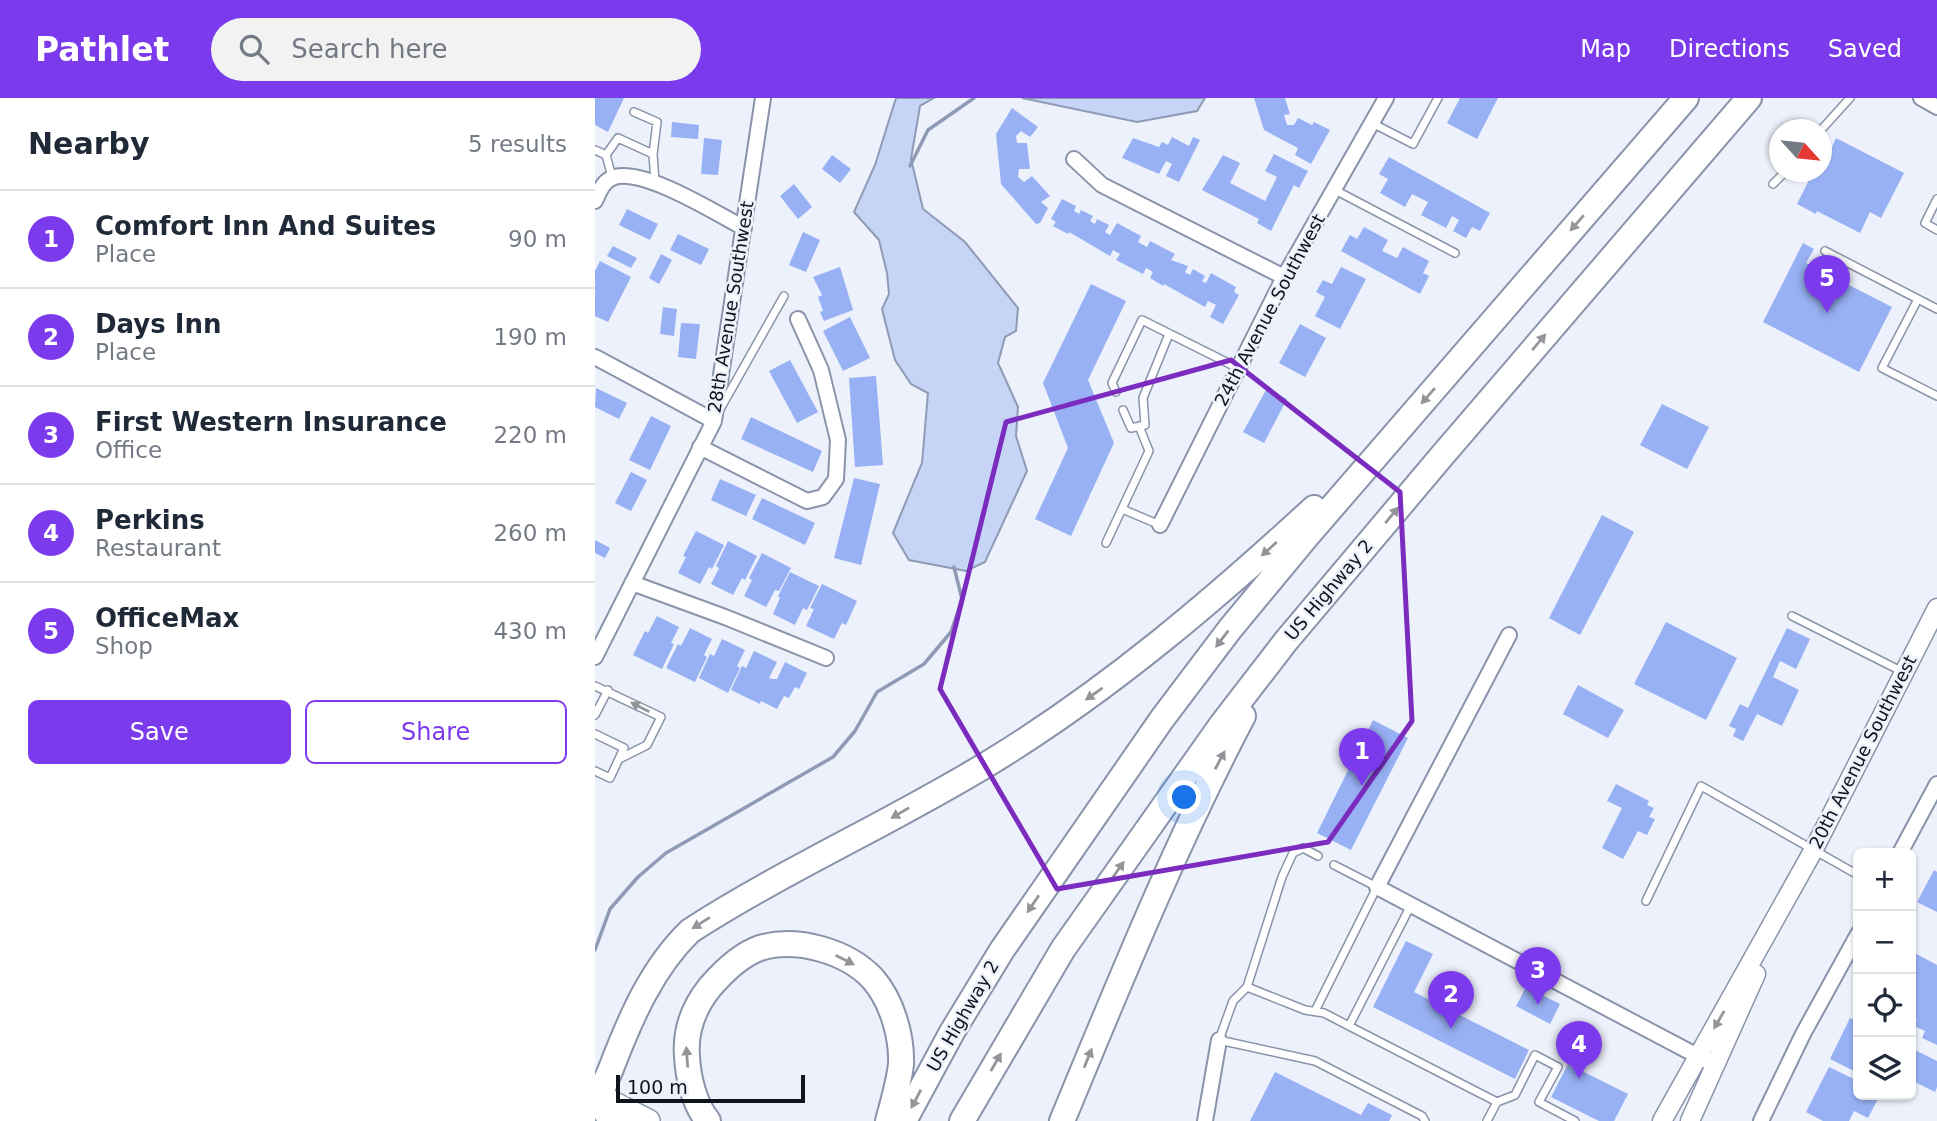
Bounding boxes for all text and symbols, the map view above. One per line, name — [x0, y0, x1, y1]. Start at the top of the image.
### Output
search box — [211, 18, 701, 81]
text: Pathlet — [35, 30, 169, 69]
icon: search — [235, 30, 273, 68]
text: Search here — [291, 34, 448, 64]
text: Map — [1580, 35, 1631, 63]
text: Directions — [1669, 35, 1790, 63]
text: Saved — [1828, 35, 1902, 63]
north arrow — [1769, 119, 1832, 182]
text: Nearby — [28, 126, 150, 161]
text: 5 results — [468, 131, 567, 157]
street label: 28th Avenue Southwest — [703, 199, 758, 414]
street label: 24th Avenue Southwest — [1210, 210, 1329, 409]
text: Comfort Inn And Suites — [95, 211, 436, 241]
one-way arrow — [1570, 215, 1585, 232]
text: 1 — [43, 226, 59, 252]
text: 90 m — [508, 226, 567, 252]
text: Place — [95, 241, 156, 267]
pin: 5 — [1804, 255, 1850, 313]
text: Days Inn — [95, 309, 222, 339]
text: 2 — [43, 324, 59, 350]
text: 190 m — [493, 324, 567, 350]
one-way arrow — [1531, 333, 1547, 351]
text: Place — [95, 339, 156, 365]
one-way arrow — [1421, 387, 1436, 404]
text: First Western Insurance — [95, 407, 447, 437]
text: 3 — [43, 422, 59, 448]
text: 220 m — [493, 422, 567, 448]
text: Office — [95, 437, 162, 463]
text: Perkins — [95, 505, 205, 535]
one-way arrow — [1384, 507, 1399, 524]
text: 4 — [43, 520, 59, 546]
text: 260 m — [493, 520, 567, 546]
text: Restaurant — [95, 535, 221, 561]
street label: US Highway 2 — [1280, 535, 1377, 644]
one-way arrow — [1260, 541, 1278, 557]
text: OfficeMax — [95, 603, 239, 633]
text: 5 — [43, 618, 59, 644]
text: 430 m — [493, 618, 567, 644]
one-way arrow — [1215, 630, 1229, 648]
text: Shop — [95, 633, 153, 659]
street label: 20th Avenue Southwest — [1805, 652, 1921, 852]
one-way arrow — [1085, 687, 1103, 701]
button: Save — [28, 700, 291, 764]
button: Share — [305, 700, 567, 764]
one-way arrow — [630, 701, 650, 712]
pin: 1 — [1339, 728, 1385, 786]
one-way arrow — [1214, 751, 1226, 770]
your location — [1167, 780, 1201, 814]
one-way arrow — [891, 807, 910, 819]
map controls — [1853, 848, 1916, 1100]
button: + — [1853, 848, 1916, 911]
one-way arrow — [1111, 861, 1125, 879]
one-way arrow — [1026, 895, 1040, 913]
button: − — [1853, 911, 1916, 974]
one-way arrow — [692, 917, 711, 930]
pin: 3 — [1515, 947, 1561, 1005]
one-way arrow — [835, 954, 855, 965]
street label: US Highway 2 — [922, 956, 1003, 1075]
pin: 2 — [1428, 971, 1474, 1029]
button: locate — [1853, 974, 1916, 1037]
one-way arrow — [1713, 1010, 1725, 1029]
pin: 4 — [1556, 1021, 1602, 1079]
button: layers — [1853, 1037, 1916, 1100]
one-way arrow — [681, 1046, 692, 1068]
one-way arrow — [1082, 1048, 1094, 1068]
one-way arrow — [990, 1052, 1002, 1071]
scale bar — [616, 1072, 805, 1104]
text: 100 m — [627, 1076, 688, 1098]
one-way arrow — [910, 1089, 922, 1109]

